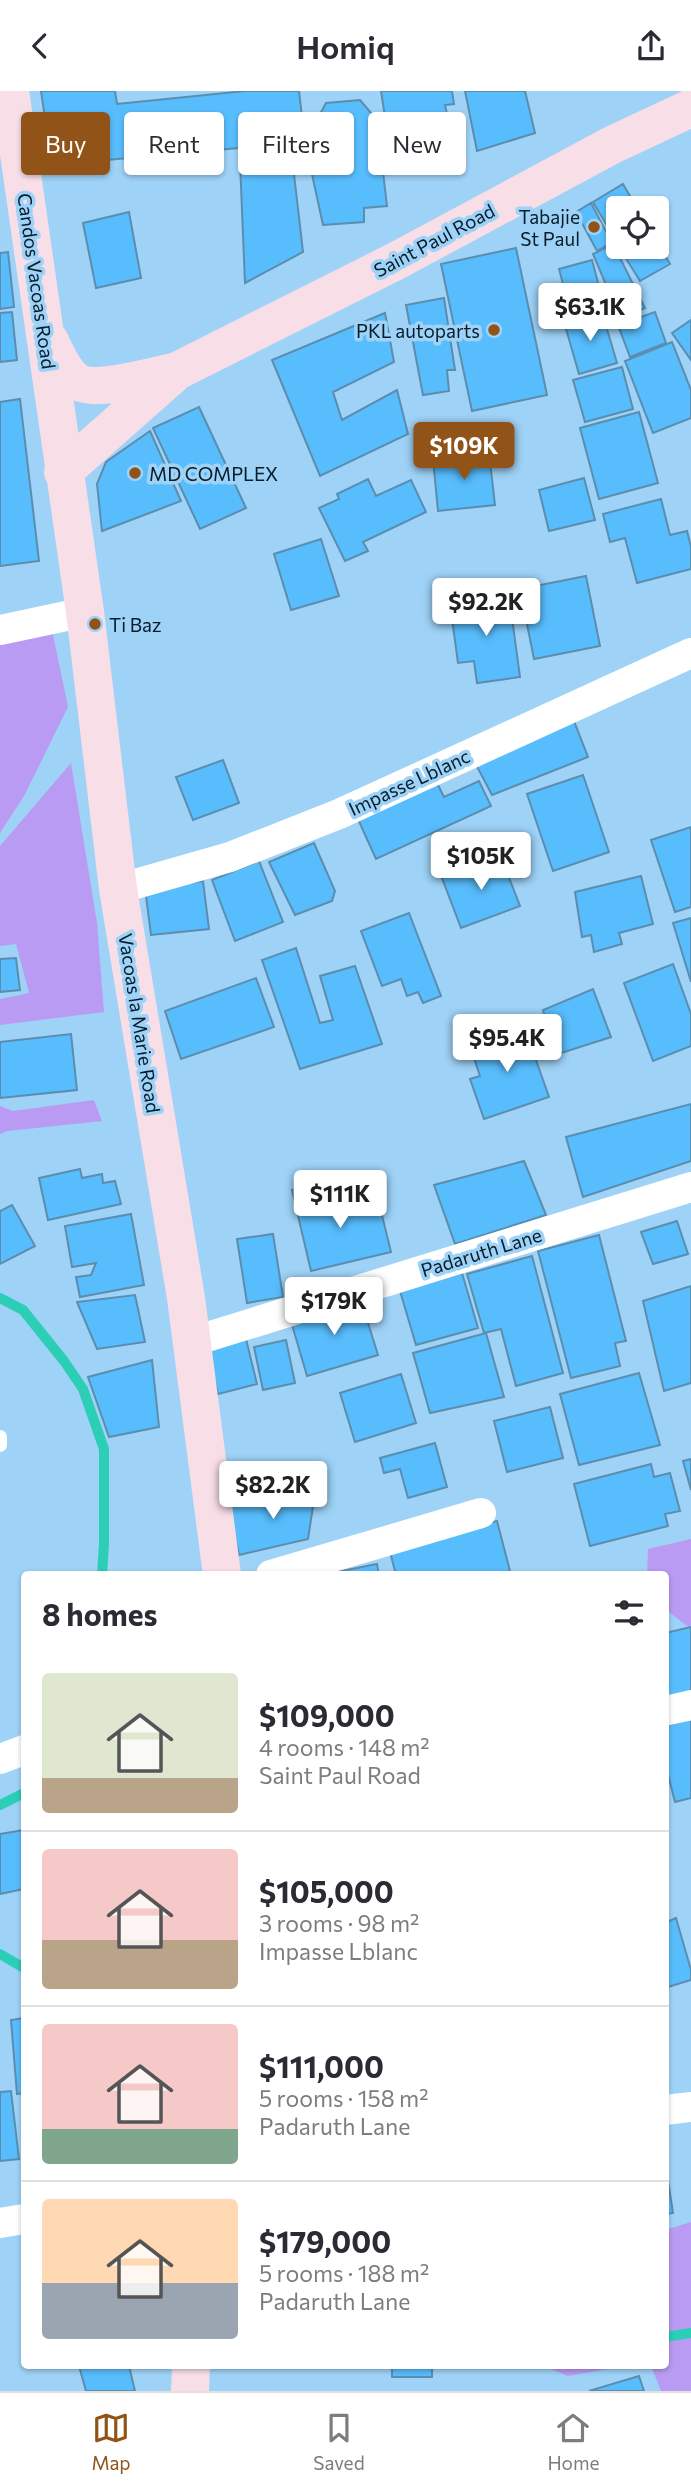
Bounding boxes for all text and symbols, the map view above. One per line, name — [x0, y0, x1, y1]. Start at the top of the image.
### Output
text: Homiq — [296, 26, 395, 66]
icon: back — [21, 27, 59, 65]
icon: share — [632, 27, 670, 65]
chip: Buy — [21, 112, 110, 175]
chip: Rent — [124, 112, 224, 175]
chip: Filters — [238, 112, 354, 175]
chip: New — [368, 112, 466, 175]
street label: Candos Vacoas Road — [13, 191, 61, 371]
map controls — [606, 196, 669, 259]
button: locate — [606, 196, 669, 259]
street label: Saint Paul Road — [370, 198, 498, 282]
place label: Tabajie St Paul — [519, 205, 580, 250]
marker: Tabajie St Paul — [586, 219, 602, 235]
pin: $63.1K — [533, 283, 647, 343]
text: $63.1K — [554, 292, 626, 320]
place label: PKL autoparts — [356, 319, 480, 342]
marker: PKL autoparts — [486, 322, 502, 338]
pin: $109K — [415, 423, 513, 482]
text: $109K — [429, 431, 499, 459]
place label: MD COMPLEX — [149, 462, 278, 485]
marker: MD COMPLEX — [127, 465, 143, 481]
pin: $92.2K — [429, 579, 543, 638]
text: $92.2K — [448, 587, 524, 615]
place label: Ti Baz — [109, 613, 161, 636]
marker: Ti Baz — [87, 616, 103, 632]
street label: Impasse Lblanc — [345, 744, 473, 820]
pin: $105K — [432, 833, 530, 892]
text: $105K — [447, 841, 515, 869]
street label: Vacoas la Marie Road — [114, 931, 166, 1115]
pin: $95.4K — [450, 1014, 564, 1074]
text: $95.4K — [469, 1023, 545, 1051]
pin: $111K — [291, 1171, 389, 1230]
text: $111K — [310, 1179, 370, 1207]
street label: Padaruth Lane — [418, 1223, 544, 1281]
pin: $179K — [285, 1277, 383, 1337]
text: $179K — [301, 1286, 367, 1314]
pin: $82.2K — [216, 1461, 330, 1521]
text: $82.2K — [235, 1470, 311, 1498]
icon: filters — [610, 1594, 648, 1632]
text: 8 homes — [42, 1595, 158, 1632]
text: $109,000 — [259, 1696, 395, 1733]
icon: home — [98, 1701, 182, 1785]
text: 4 rooms · 148 m² — [259, 1733, 430, 1761]
text: Saint Paul Road — [259, 1761, 421, 1789]
text: $105,000 — [259, 1872, 394, 1909]
icon: home — [98, 1877, 182, 1961]
text: 3 rooms · 98 m² — [259, 1909, 419, 1937]
text: Impasse Lblanc — [259, 1937, 418, 1965]
text: $111,000 — [259, 2047, 384, 2084]
icon: home — [98, 2052, 182, 2136]
text: 5 rooms · 158 m² — [259, 2084, 428, 2112]
text: Padaruth Lane — [259, 2112, 410, 2140]
text: $179,000 — [259, 2222, 391, 2259]
icon: home — [98, 2227, 182, 2311]
text: 5 rooms · 188 m² — [259, 2259, 429, 2287]
text: Padaruth Lane — [259, 2287, 410, 2315]
tab: Map — [91, 2409, 131, 2474]
tab: Saved — [313, 2409, 365, 2474]
tab: Home — [547, 2409, 600, 2474]

